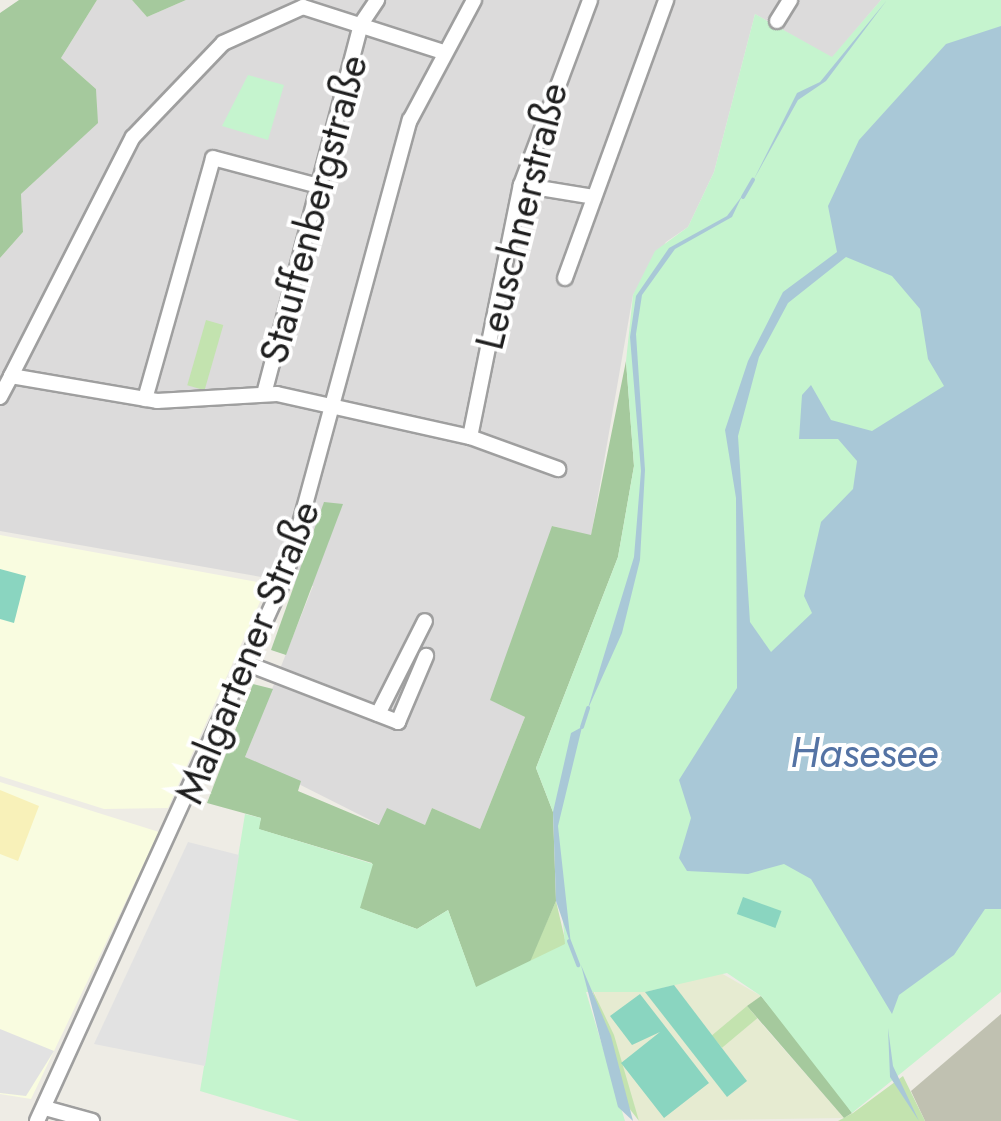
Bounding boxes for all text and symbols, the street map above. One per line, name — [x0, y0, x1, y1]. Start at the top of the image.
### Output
street label: Stauffenbergstraße — [249, 49, 377, 369]
street label: Leuschnerstraße — [465, 78, 577, 354]
street label: Malgartener Straße — [164, 494, 330, 810]
water label: Hasesee — [790, 728, 938, 778]

